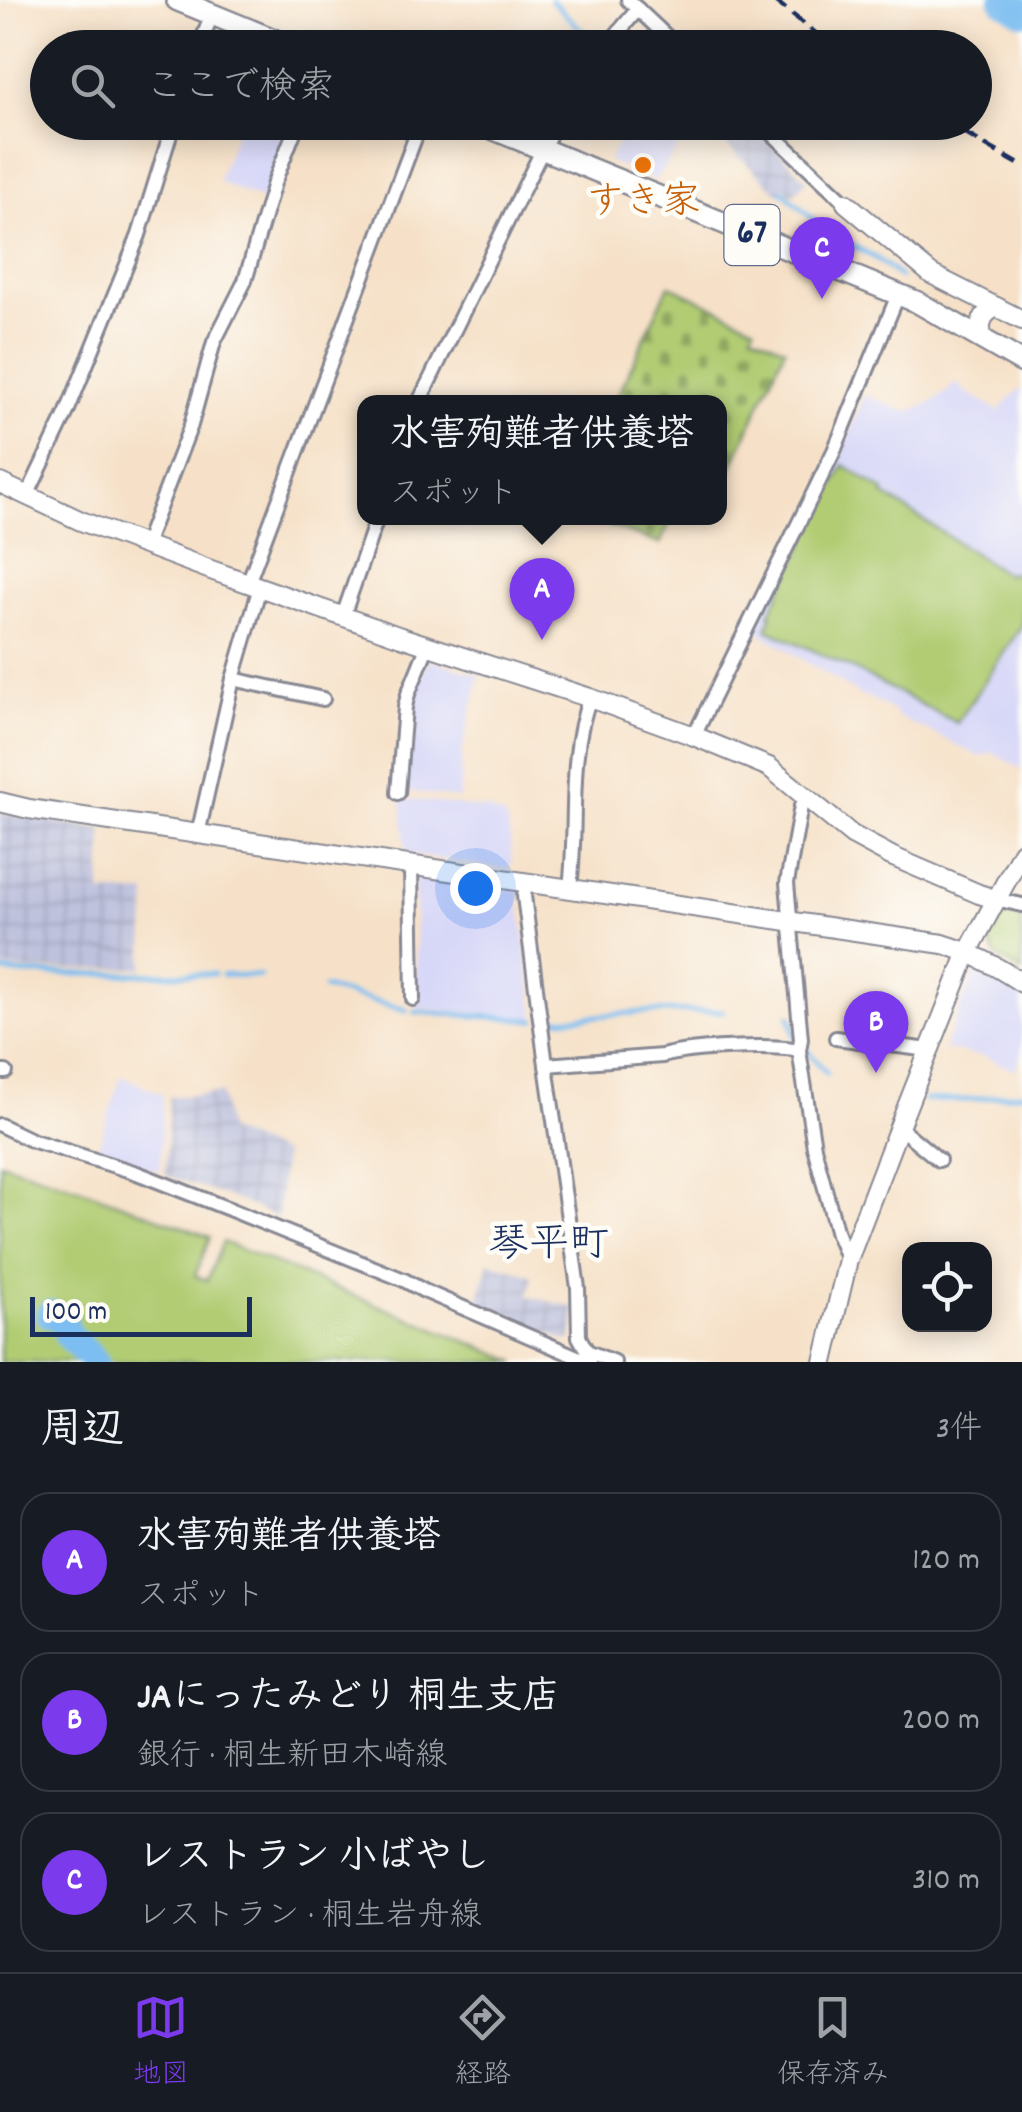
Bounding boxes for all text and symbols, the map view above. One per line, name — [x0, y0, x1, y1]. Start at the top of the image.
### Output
search box — [30, 30, 992, 140]
icon: search — [65, 58, 120, 113]
text: ここで検索 — [145, 62, 335, 117]
marker: すき家 — [632, 154, 654, 176]
place label: すき家 — [586, 177, 700, 232]
road number: 67 — [724, 205, 780, 265]
pin: C — [790, 216, 854, 299]
popup — [357, 395, 727, 525]
text: 水害殉難者供養塔 — [390, 410, 694, 465]
text: スポット — [390, 473, 518, 519]
pin: A — [510, 558, 574, 640]
your location — [450, 863, 501, 914]
pin: B — [844, 990, 908, 1073]
district label: 琴平町 — [489, 1219, 609, 1276]
map controls — [902, 1242, 992, 1332]
button: locate — [902, 1242, 992, 1332]
scale bar — [30, 1292, 252, 1336]
text: 100 m — [45, 1294, 107, 1334]
text: 周辺 — [40, 1403, 124, 1463]
text: 3件 — [936, 1408, 982, 1454]
text: 水害殉難者供養塔 — [137, 1512, 441, 1567]
text: A — [66, 1539, 83, 1585]
text: 120 m — [912, 1539, 980, 1585]
text: スポット — [137, 1575, 265, 1621]
text: JAにったみどり 桐生支店 — [137, 1672, 560, 1727]
text: B — [67, 1699, 82, 1745]
text: 200 m — [902, 1699, 980, 1745]
text: 銀行 · 桐生新田木崎線 — [137, 1735, 447, 1781]
text: レストラン 小ばやし — [137, 1832, 491, 1887]
text: C — [67, 1859, 82, 1905]
text: 310 m — [912, 1859, 980, 1905]
text: レストラン · 桐生岩舟線 — [137, 1895, 482, 1941]
tab: 地図 — [133, 1990, 189, 2097]
tab: 経路 — [455, 1990, 511, 2097]
tab: 保存済み — [777, 1990, 889, 2097]

